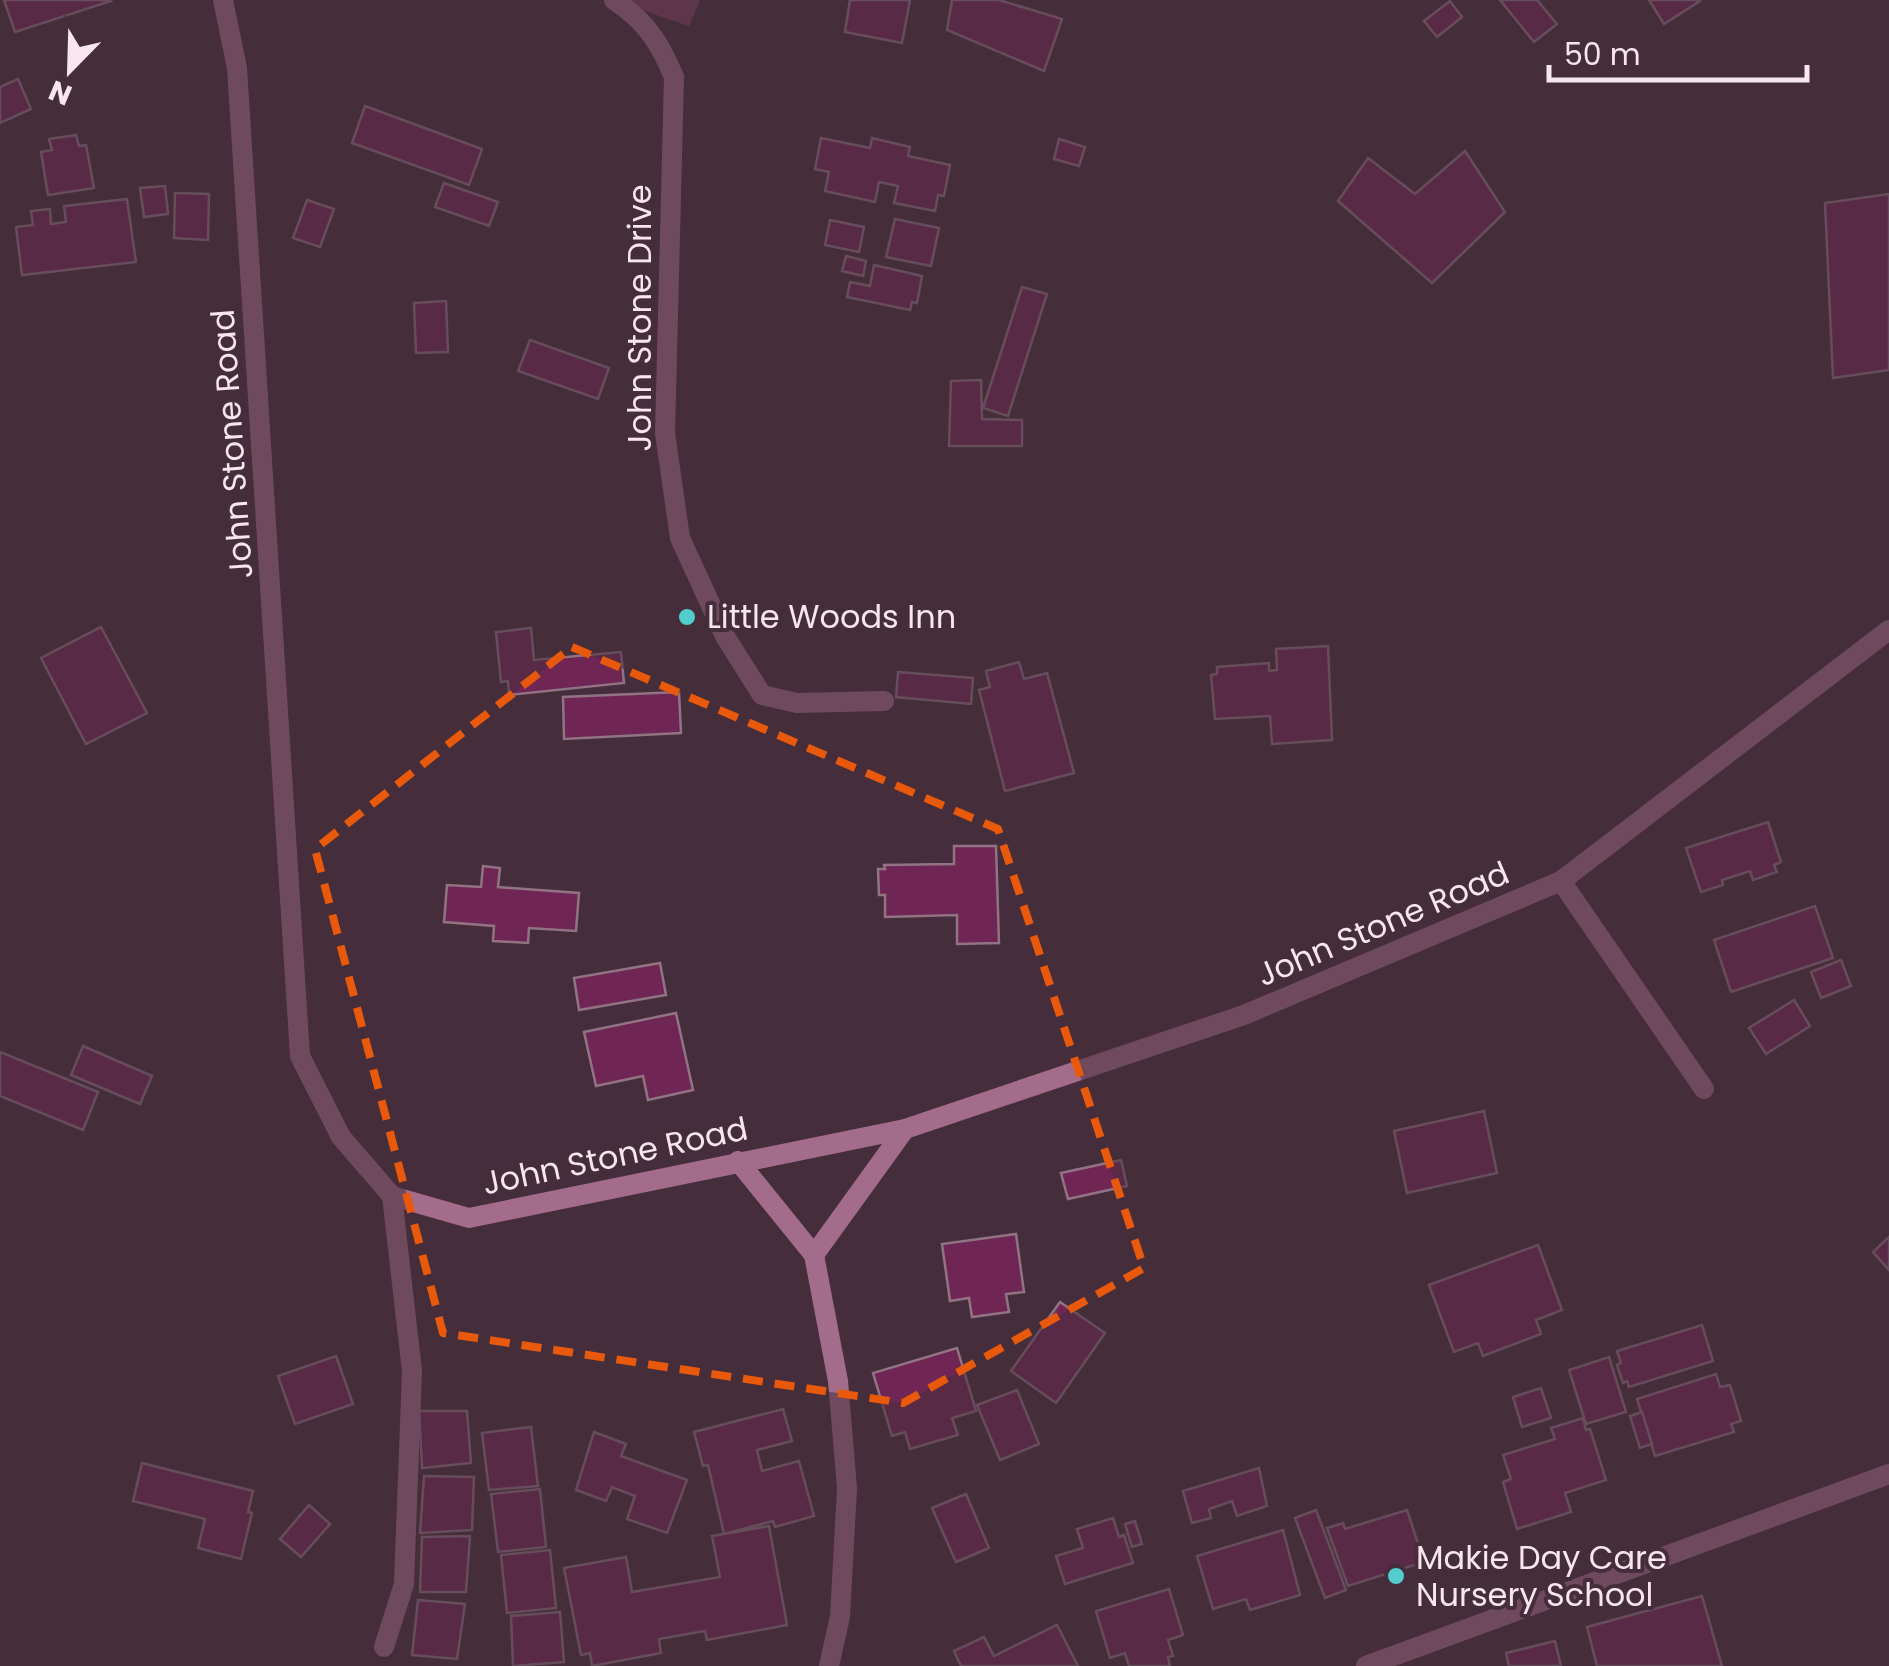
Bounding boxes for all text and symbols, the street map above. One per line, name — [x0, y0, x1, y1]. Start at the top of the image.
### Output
north arrow — [20, 20, 120, 120]
scale bar — [1549, 20, 1806, 82]
text: 50 m — [1564, 33, 1641, 76]
text: N — [43, 70, 78, 115]
street label: John Stone Drive — [617, 185, 662, 451]
street label: John Stone Road — [200, 308, 263, 580]
place label: Little Woods Inn — [707, 594, 956, 639]
marker: Little Woods Inn — [676, 606, 698, 628]
street label: John Stone Road — [1250, 850, 1516, 997]
street label: John Stone Road — [478, 1105, 752, 1206]
place label: Makie Day Care Nursery School — [1416, 1535, 1667, 1617]
marker: Makie Day Care Nursery School — [1385, 1565, 1407, 1587]

